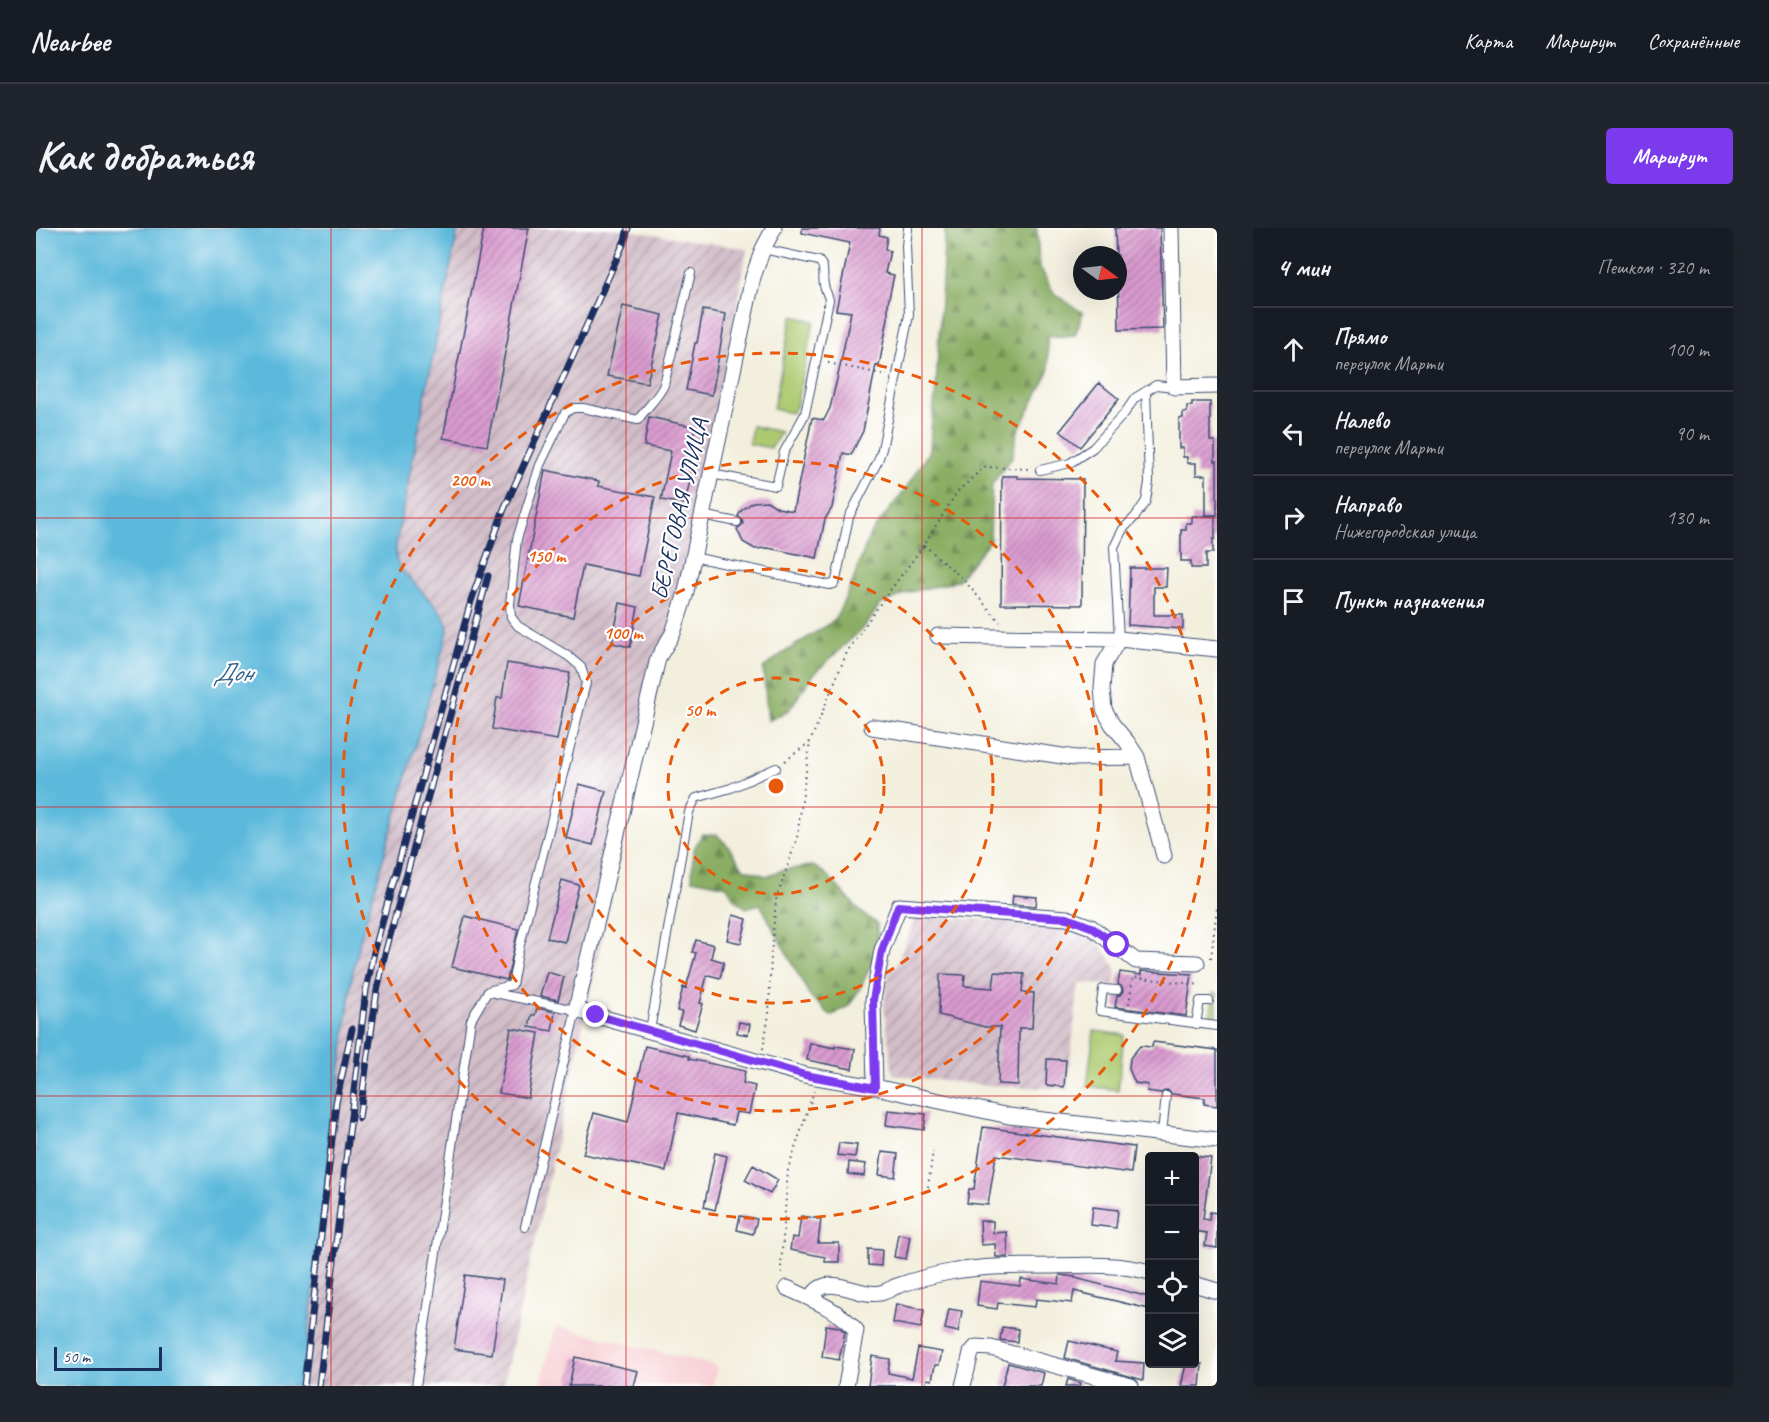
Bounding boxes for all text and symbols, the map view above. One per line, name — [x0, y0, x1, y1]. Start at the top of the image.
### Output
text: Nearbee — [30, 24, 110, 59]
text: Карта — [1464, 28, 1513, 54]
text: Маршрут — [1546, 28, 1615, 54]
text: Сохранённые — [1648, 28, 1739, 54]
button: Маршрут — [1606, 128, 1733, 184]
text: Как добраться — [36, 130, 253, 183]
north arrow — [1073, 246, 1127, 300]
text: 4 мин — [1277, 251, 1330, 284]
text: Пешком · 320 m — [1597, 255, 1709, 280]
text: Прямо — [1334, 323, 1386, 351]
icon: ahead — [1277, 333, 1310, 366]
text: 100 m — [1666, 337, 1709, 362]
text: переулок Марти — [1334, 351, 1443, 376]
text: Налево — [1334, 407, 1390, 435]
street label: БЕРЕГОВАЯ УЛИЦА — [644, 415, 715, 602]
icon: left — [1277, 417, 1310, 450]
text: 90 m — [1675, 421, 1709, 446]
text: переулок Марти — [1334, 435, 1443, 460]
text: 200 m — [451, 469, 491, 491]
text: Направо — [1334, 491, 1401, 519]
icon: right — [1277, 501, 1310, 534]
text: 130 m — [1666, 505, 1709, 530]
text: Нижегородская улица — [1334, 519, 1476, 544]
text: 150 m — [527, 545, 567, 567]
icon: arrive — [1277, 585, 1310, 618]
text: Пункт назначения — [1334, 587, 1483, 615]
text: 100 m — [604, 622, 644, 644]
water label: Дон — [213, 656, 257, 689]
text: 50 m — [685, 699, 717, 721]
centre of rings — [766, 776, 786, 796]
route start — [1103, 931, 1129, 957]
route end — [582, 1001, 608, 1027]
map controls — [1145, 1152, 1199, 1368]
button: + — [1145, 1152, 1199, 1206]
button: − — [1145, 1206, 1199, 1260]
button: locate — [1145, 1260, 1199, 1314]
button: layers — [1145, 1314, 1199, 1368]
scale bar — [54, 1344, 162, 1372]
text: 50 m — [63, 1347, 90, 1367]

